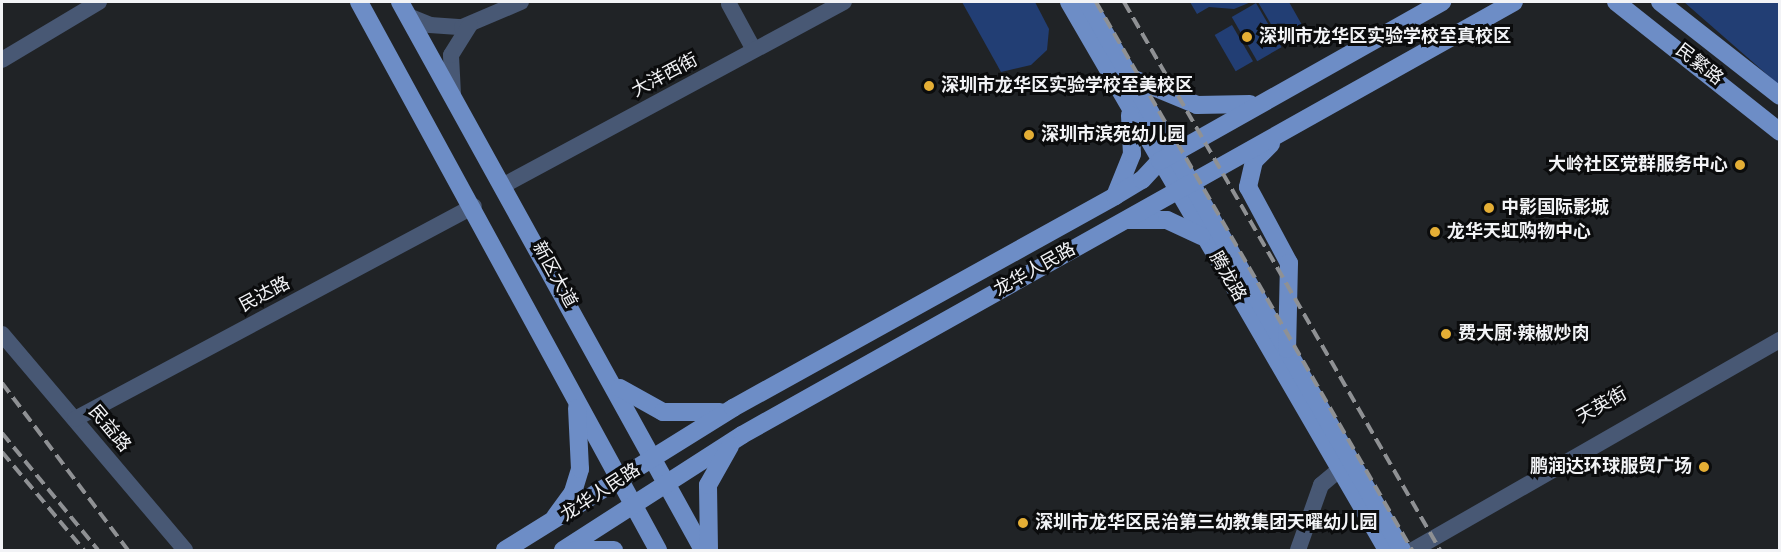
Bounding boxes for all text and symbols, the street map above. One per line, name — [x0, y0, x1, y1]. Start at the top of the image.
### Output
place label: 深圳市龙华区实验学校至真校区 — [1259, 26, 1511, 48]
marker: 深圳市龙华区实验学校至真校区 — [1240, 30, 1254, 44]
street label: 民繁路 — [1671, 40, 1727, 90]
street label: 大洋西街 — [628, 50, 702, 102]
place label: 深圳市龙华区实验学校至美校区 — [941, 75, 1193, 97]
marker: 深圳市龙华区实验学校至美校区 — [922, 79, 936, 93]
place label: 深圳市滨苑幼儿园 — [1041, 124, 1185, 146]
marker: 深圳市滨苑幼儿园 — [1022, 128, 1036, 142]
place label: 大岭社区党群服务中心 — [1548, 154, 1728, 176]
marker: 大岭社区党群服务中心 — [1733, 158, 1747, 172]
place label: 中影国际影城 — [1501, 197, 1609, 219]
marker: 中影国际影城 — [1482, 201, 1496, 215]
place label: 龙华天虹购物中心 — [1447, 221, 1591, 243]
marker: 龙华天虹购物中心 — [1428, 225, 1442, 239]
street label: 新区大道 — [527, 238, 581, 312]
street label: 龙华人民路 — [990, 239, 1080, 301]
street label: 腾龙路 — [1204, 248, 1250, 306]
street label: 民达路 — [236, 273, 294, 317]
place label: 费大厨·辣椒炒肉 — [1458, 323, 1589, 345]
marker: 费大厨·辣椒炒肉 — [1439, 327, 1453, 341]
street label: 天英街 — [1573, 383, 1631, 429]
street label: 民益路 — [83, 401, 135, 457]
place label: 鹏润达环球服贸广场 — [1530, 456, 1692, 478]
street label: 龙华人民路 — [557, 459, 645, 527]
marker: 鹏润达环球服贸广场 — [1697, 460, 1711, 474]
place label: 深圳市龙华区民治第三幼教集团天曜幼儿园 — [1035, 512, 1377, 534]
marker: 深圳市龙华区民治第三幼教集团天曜幼儿园 — [1016, 516, 1030, 530]

